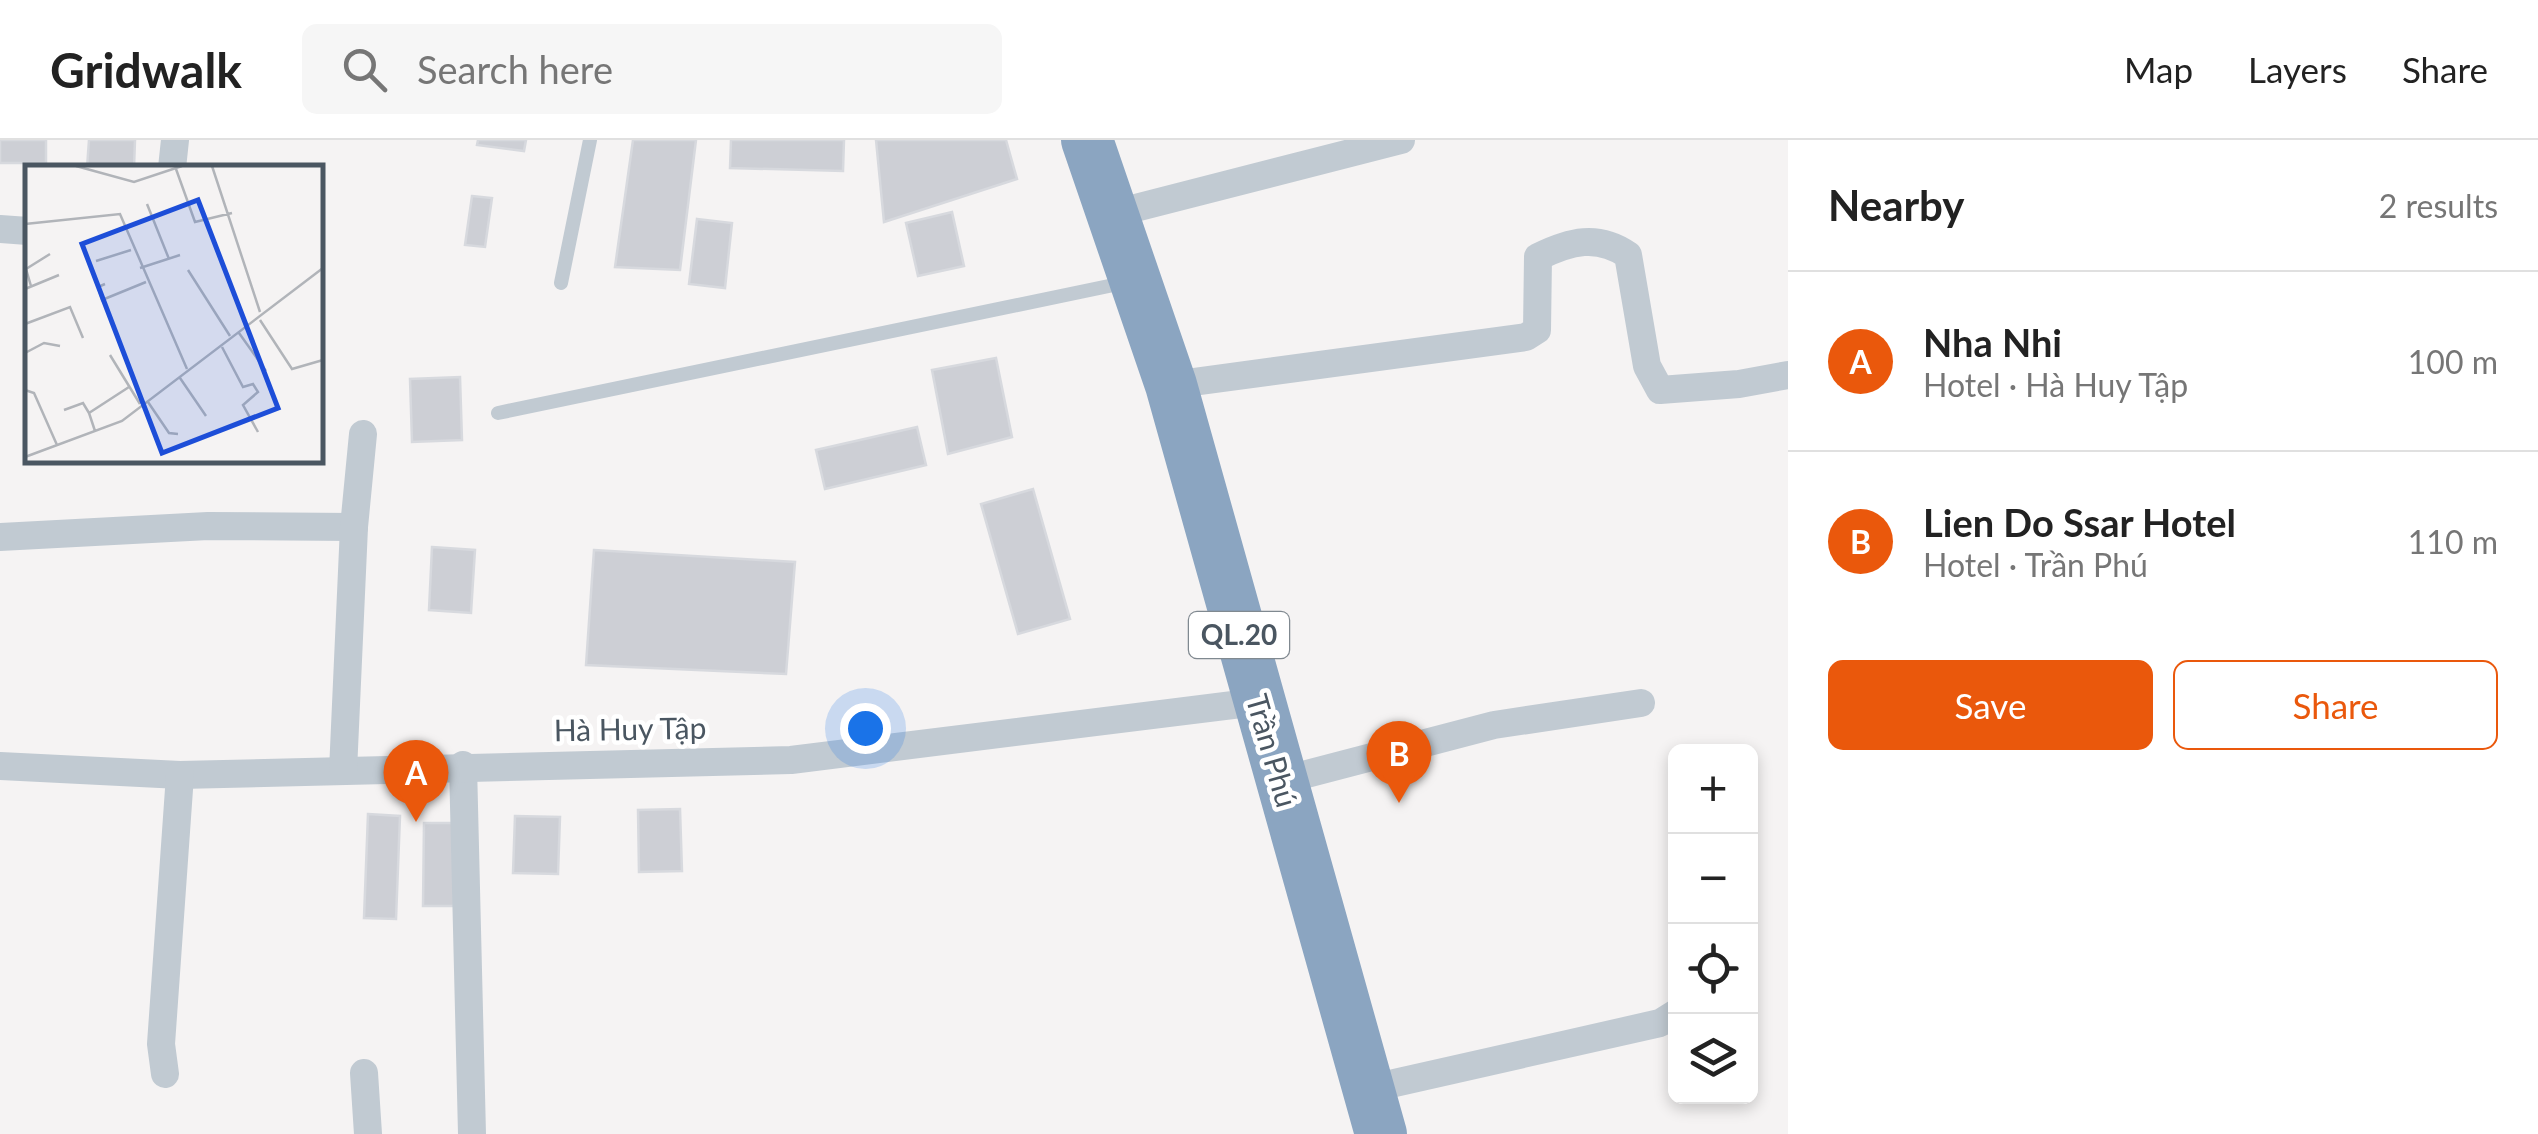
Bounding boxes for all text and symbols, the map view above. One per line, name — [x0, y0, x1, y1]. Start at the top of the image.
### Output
search box — [302, 24, 1002, 114]
text: Gridwalk — [50, 41, 242, 98]
icon: search — [337, 42, 392, 97]
text: Search here — [417, 46, 613, 92]
text: Map — [2124, 48, 2193, 90]
text: Layers — [2248, 48, 2347, 90]
text: Share — [2402, 48, 2488, 90]
inset map — [25, 165, 322, 462]
text: Nearby — [1828, 180, 1965, 230]
text: 2 results — [2379, 186, 2498, 225]
text: Nha Nhi — [1923, 319, 2062, 365]
text: A — [1849, 342, 1872, 381]
text: 100 m — [2408, 342, 2498, 381]
text: Hotel · Hà Huy Tập — [1923, 365, 2188, 404]
text: Lien Do Ssar Hotel — [1923, 499, 2236, 545]
text: B — [1850, 522, 1871, 561]
text: 110 m — [2408, 522, 2498, 561]
text: Hotel · Trần Phú — [1923, 545, 2148, 584]
road number: QL.20 — [1189, 612, 1289, 658]
button: Save — [1828, 660, 2153, 750]
button: Share — [2173, 660, 2498, 750]
street label: Trần Phú — [1240, 690, 1306, 811]
your location — [840, 703, 891, 754]
street label: Hà Huy Tập — [553, 709, 707, 747]
pin: B — [1366, 720, 1432, 803]
pin: A — [384, 740, 448, 822]
map controls — [1668, 744, 1758, 1104]
button: + — [1668, 744, 1758, 834]
button: − — [1668, 834, 1758, 924]
button: locate — [1668, 924, 1758, 1014]
button: layers — [1668, 1014, 1758, 1104]

